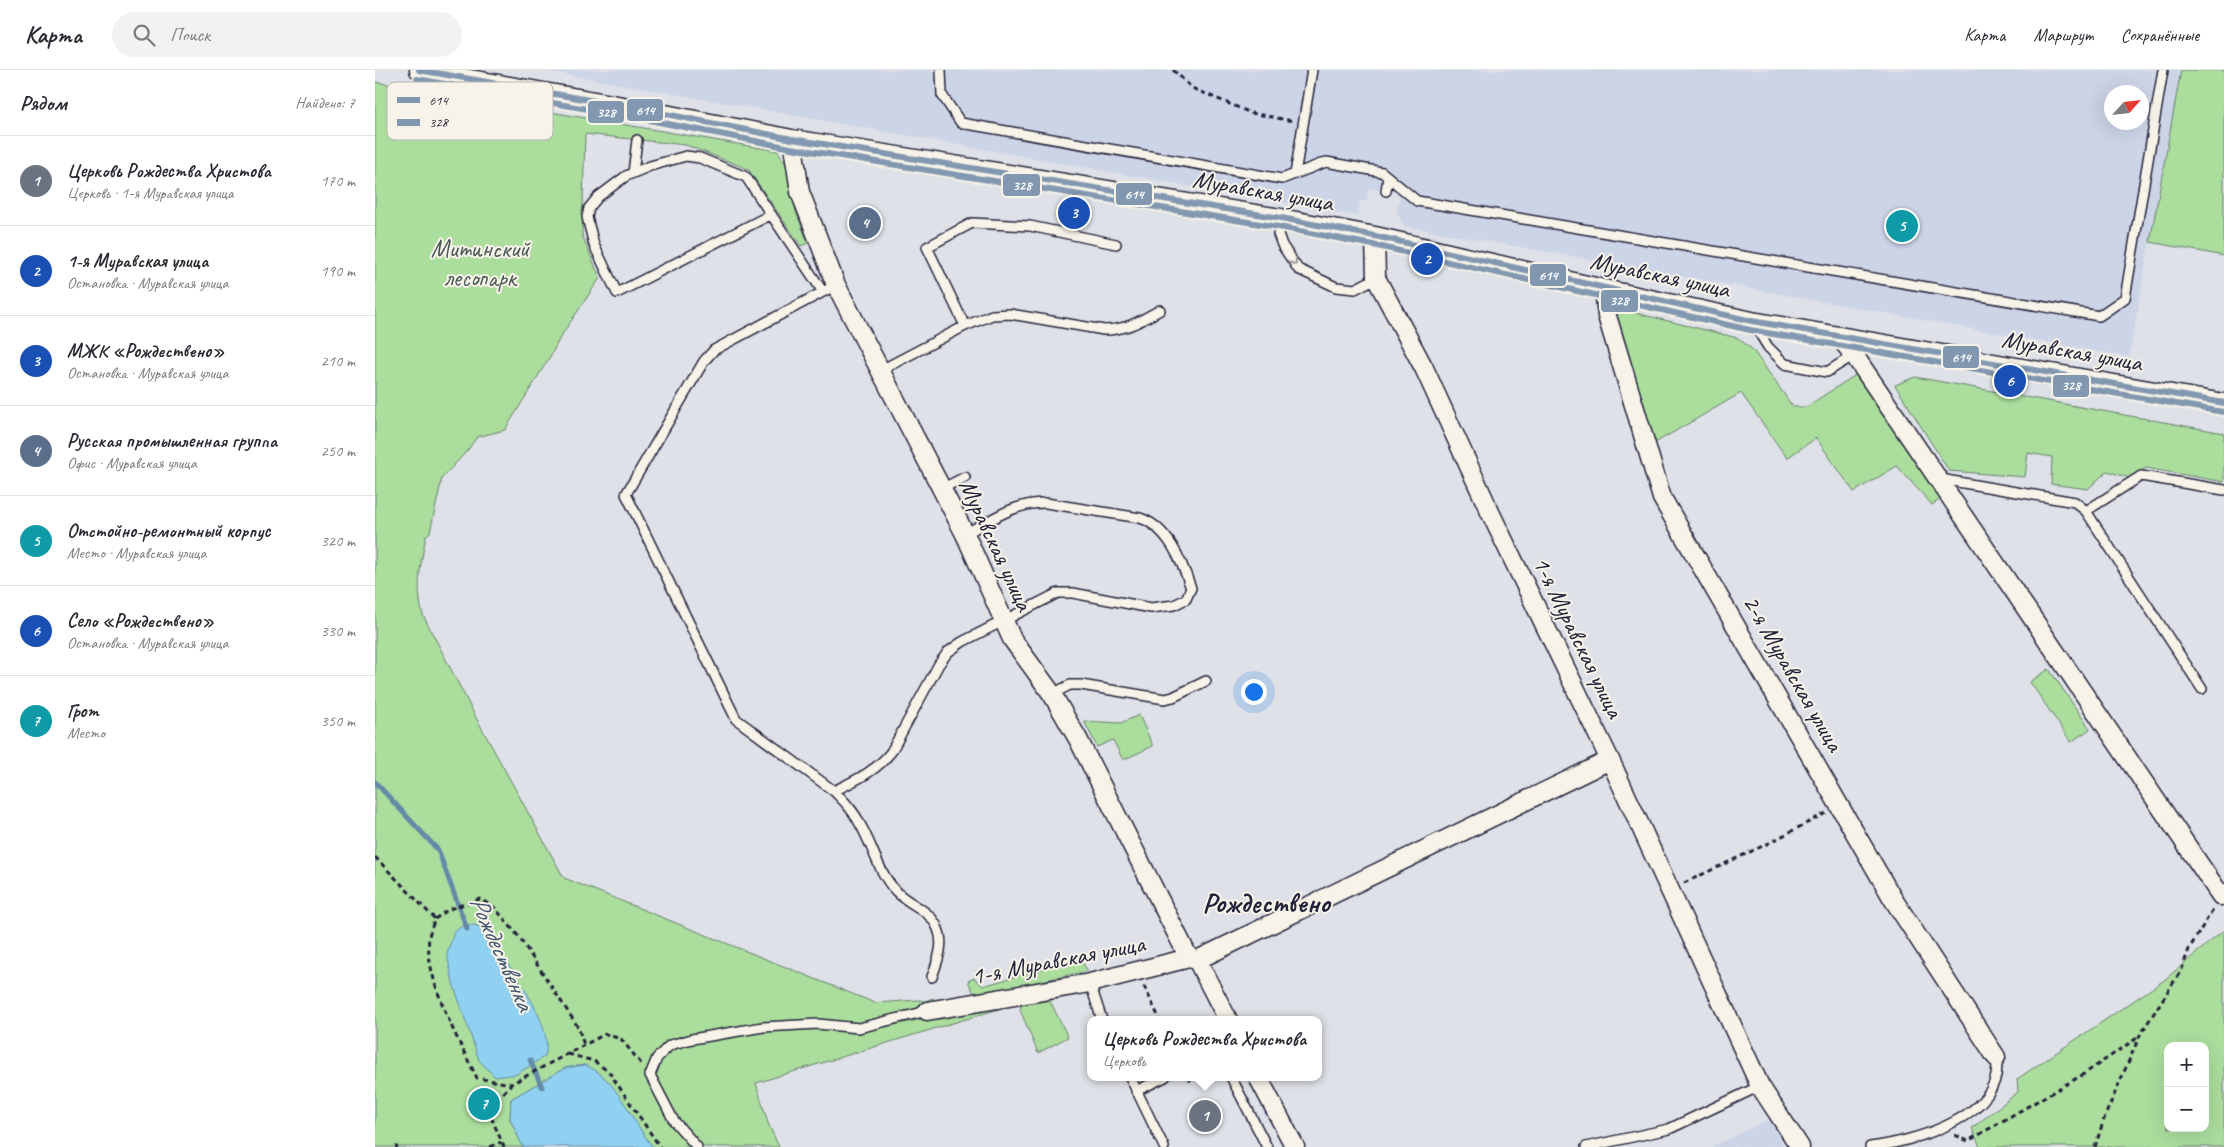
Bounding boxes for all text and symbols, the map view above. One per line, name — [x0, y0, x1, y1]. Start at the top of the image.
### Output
search box — [112, 12, 462, 57]
text: Карта — [25, 20, 82, 50]
icon: search — [130, 21, 158, 49]
text: Поиск — [170, 23, 210, 47]
text: Карта — [1964, 24, 2005, 46]
text: Маршрут — [2033, 24, 2093, 46]
text: Сохранённые — [2121, 24, 2199, 46]
legend — [387, 82, 553, 140]
north arrow — [2104, 85, 2149, 130]
text: Рядом — [20, 90, 67, 116]
text: 614 — [429, 92, 450, 109]
text: Найдено: 7 — [295, 93, 355, 113]
line badge: 614 — [626, 98, 664, 122]
line badge: 328 — [587, 100, 625, 124]
text: 614 — [635, 102, 656, 119]
text: 328 — [597, 104, 617, 121]
text: 328 — [429, 114, 450, 131]
text: Церковь Рождества Христова — [67, 159, 271, 183]
street label: Муравская улица — [1190, 163, 1338, 219]
text: 1 — [32, 171, 40, 191]
text: 170 m — [321, 171, 355, 191]
line badge: 328 — [1002, 173, 1041, 197]
text: 328 — [1013, 177, 1033, 194]
line badge: 614 — [1115, 182, 1153, 206]
text: Церковь · 1-я Муравская улица — [67, 183, 233, 203]
text: 614 — [1124, 186, 1145, 203]
pin: 3 — [1058, 194, 1090, 232]
pin: 4 — [849, 204, 881, 242]
pin: 5 — [1886, 207, 1918, 245]
park label: Митинский лесопарк — [431, 233, 531, 294]
pin: 2 — [1411, 240, 1443, 278]
street label: Муравская улица — [1587, 245, 1735, 306]
text: 1-я Муравская улица — [67, 249, 208, 273]
one-way arrow — [1288, 256, 1297, 266]
text: 2 — [32, 261, 40, 281]
text: 190 m — [321, 261, 355, 281]
line badge: 614 — [1529, 263, 1567, 287]
text: 614 — [1538, 267, 1559, 284]
text: Остановка · Муравская улица — [67, 273, 228, 293]
line badge: 328 — [1600, 289, 1639, 313]
text: 328 — [1610, 292, 1630, 309]
street label: Муравская улица — [1999, 323, 2147, 379]
text: МЖК «Рождествено» — [67, 339, 224, 363]
line badge: 614 — [1942, 345, 1980, 369]
text: 614 — [1951, 349, 1972, 366]
text: 3 — [32, 351, 40, 371]
text: 210 m — [321, 351, 355, 371]
pin: 6 — [1994, 362, 2026, 400]
text: Остановка · Муравская улица — [67, 363, 228, 383]
line badge: 328 — [2052, 374, 2090, 398]
text: 328 — [2062, 377, 2082, 394]
text: Русская промышленная группа — [67, 429, 277, 453]
text: 4 — [32, 441, 40, 461]
text: 250 m — [321, 441, 355, 461]
text: Офис · Муравская улица — [67, 453, 197, 473]
street label: Муравская улица — [952, 474, 1041, 618]
text: Отстойно-ремонтный корпус — [67, 519, 271, 543]
text: 5 — [33, 531, 39, 551]
text: 320 m — [321, 531, 355, 551]
text: Место · Муравская улица — [67, 543, 206, 563]
street label: 1-я Муравская улица — [1525, 551, 1632, 725]
street label: 2-я Муравская улица — [1735, 589, 1852, 759]
text: Село «Рождествено» — [67, 609, 214, 633]
text: 6 — [32, 621, 40, 641]
text: 330 m — [321, 621, 355, 641]
text: Остановка · Муравская улица — [67, 633, 228, 653]
your location — [1241, 679, 1267, 705]
text: Грот — [67, 699, 99, 723]
text: 7 — [32, 711, 40, 731]
text: 350 m — [321, 711, 355, 731]
text: Место — [67, 723, 105, 743]
district label: Рождествено — [1202, 885, 1331, 920]
water label: Рождественка — [462, 891, 543, 1018]
street label: 1-я Муравская улица — [969, 927, 1149, 992]
popup — [1087, 1016, 1322, 1081]
text: Церковь Рождества Христова — [1103, 1027, 1306, 1051]
map controls — [2164, 1042, 2209, 1132]
button: + — [2164, 1042, 2209, 1087]
text: Церковь — [1103, 1051, 1146, 1071]
pin: 7 — [468, 1085, 500, 1123]
button: − — [2164, 1087, 2209, 1132]
pin: 1 — [1189, 1097, 1221, 1135]

